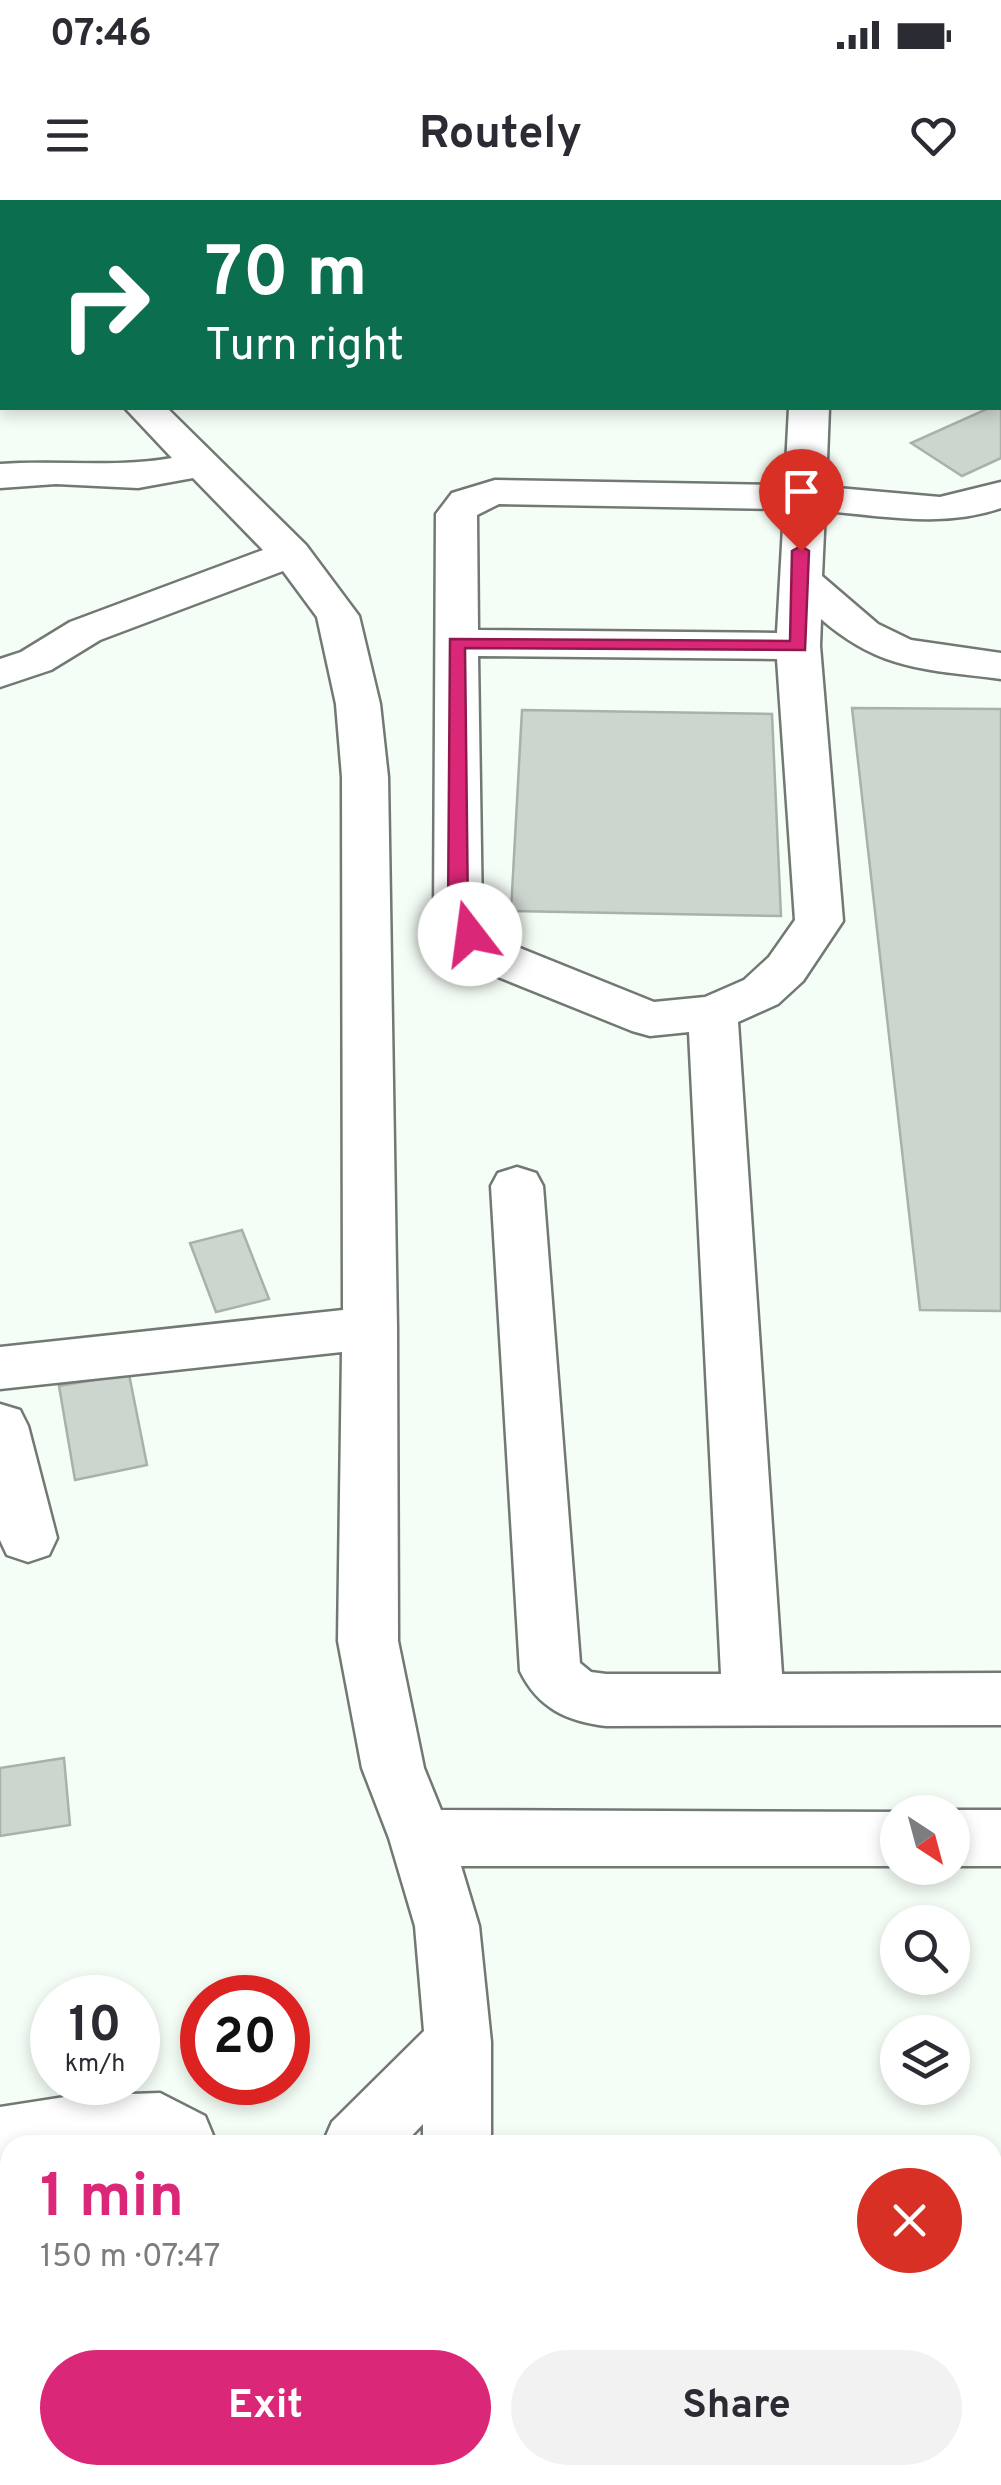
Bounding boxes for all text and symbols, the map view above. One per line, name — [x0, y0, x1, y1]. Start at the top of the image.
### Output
text: 07:46 — [50, 11, 152, 60]
text: Routely — [419, 107, 582, 164]
icon: menu — [40, 108, 95, 163]
icon: heart — [906, 108, 961, 163]
text: 70 m — [205, 232, 368, 321]
icon: right — [40, 240, 170, 370]
text: Turn right — [205, 319, 404, 376]
pin — [759, 449, 844, 552]
icon: arrive — [774, 464, 829, 519]
position arrow — [418, 882, 522, 986]
north arrow — [880, 1795, 970, 1885]
map controls — [880, 1795, 970, 2105]
button: search — [880, 1905, 970, 1995]
speed limit sign: 20 — [180, 1975, 310, 2105]
text: 10 — [69, 1996, 121, 2059]
button: layers — [880, 2015, 970, 2105]
text: km/h — [65, 2049, 125, 2081]
text: 1 min — [40, 2162, 184, 2238]
button: close — [857, 2168, 962, 2273]
text: 150 m · 07:47 — [40, 2238, 220, 2278]
button: Exit — [40, 2350, 491, 2465]
button: Share — [511, 2350, 962, 2465]

